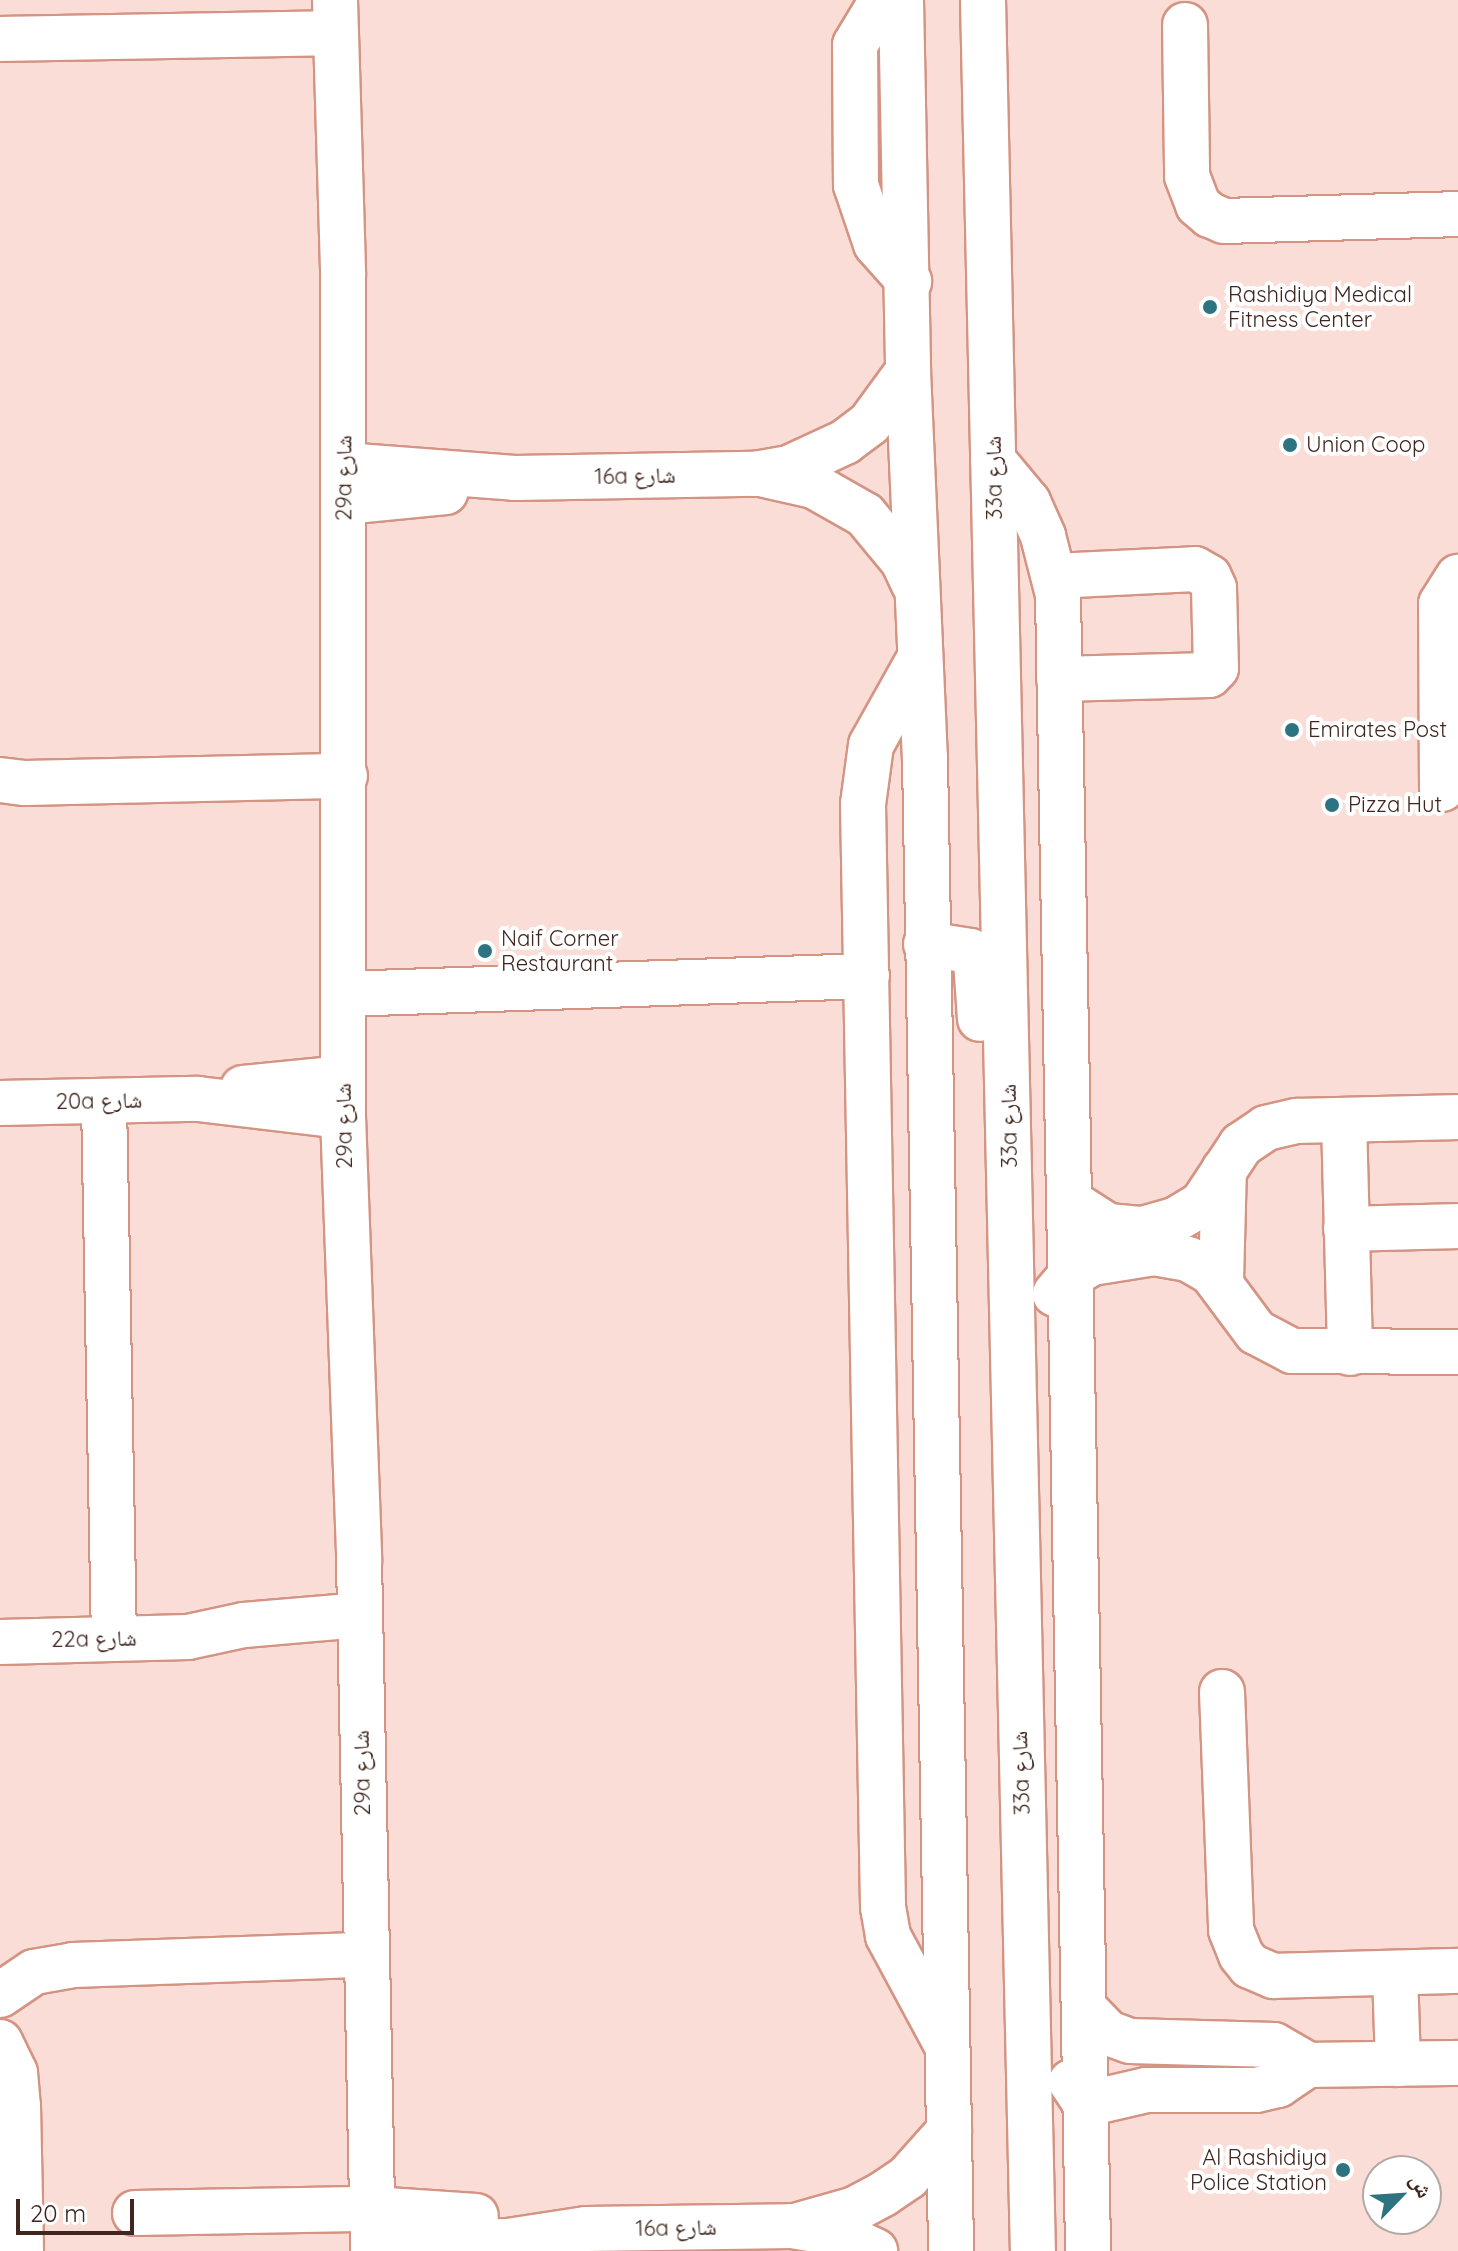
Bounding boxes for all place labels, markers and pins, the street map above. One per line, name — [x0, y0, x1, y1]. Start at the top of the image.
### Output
place label: Rashidiya Medical Fitness Center — [1228, 281, 1412, 332]
marker: Rashidiya Medical Fitness Center — [1199, 296, 1221, 318]
place label: Union Coop — [1306, 432, 1425, 458]
marker: Union Coop — [1281, 436, 1299, 454]
place label: Emirates Post — [1308, 717, 1447, 743]
marker: Emirates Post — [1283, 721, 1301, 739]
place label: Pizza Hut — [1348, 792, 1442, 818]
marker: Pizza Hut — [1323, 796, 1341, 814]
place label: Naif Corner Restaurant — [501, 925, 619, 976]
marker: Naif Corner Restaurant — [476, 942, 494, 960]
place label: Al Rashidiya Police Station — [1190, 2144, 1327, 2196]
marker: Al Rashidiya Police Station — [1334, 2161, 1352, 2179]

